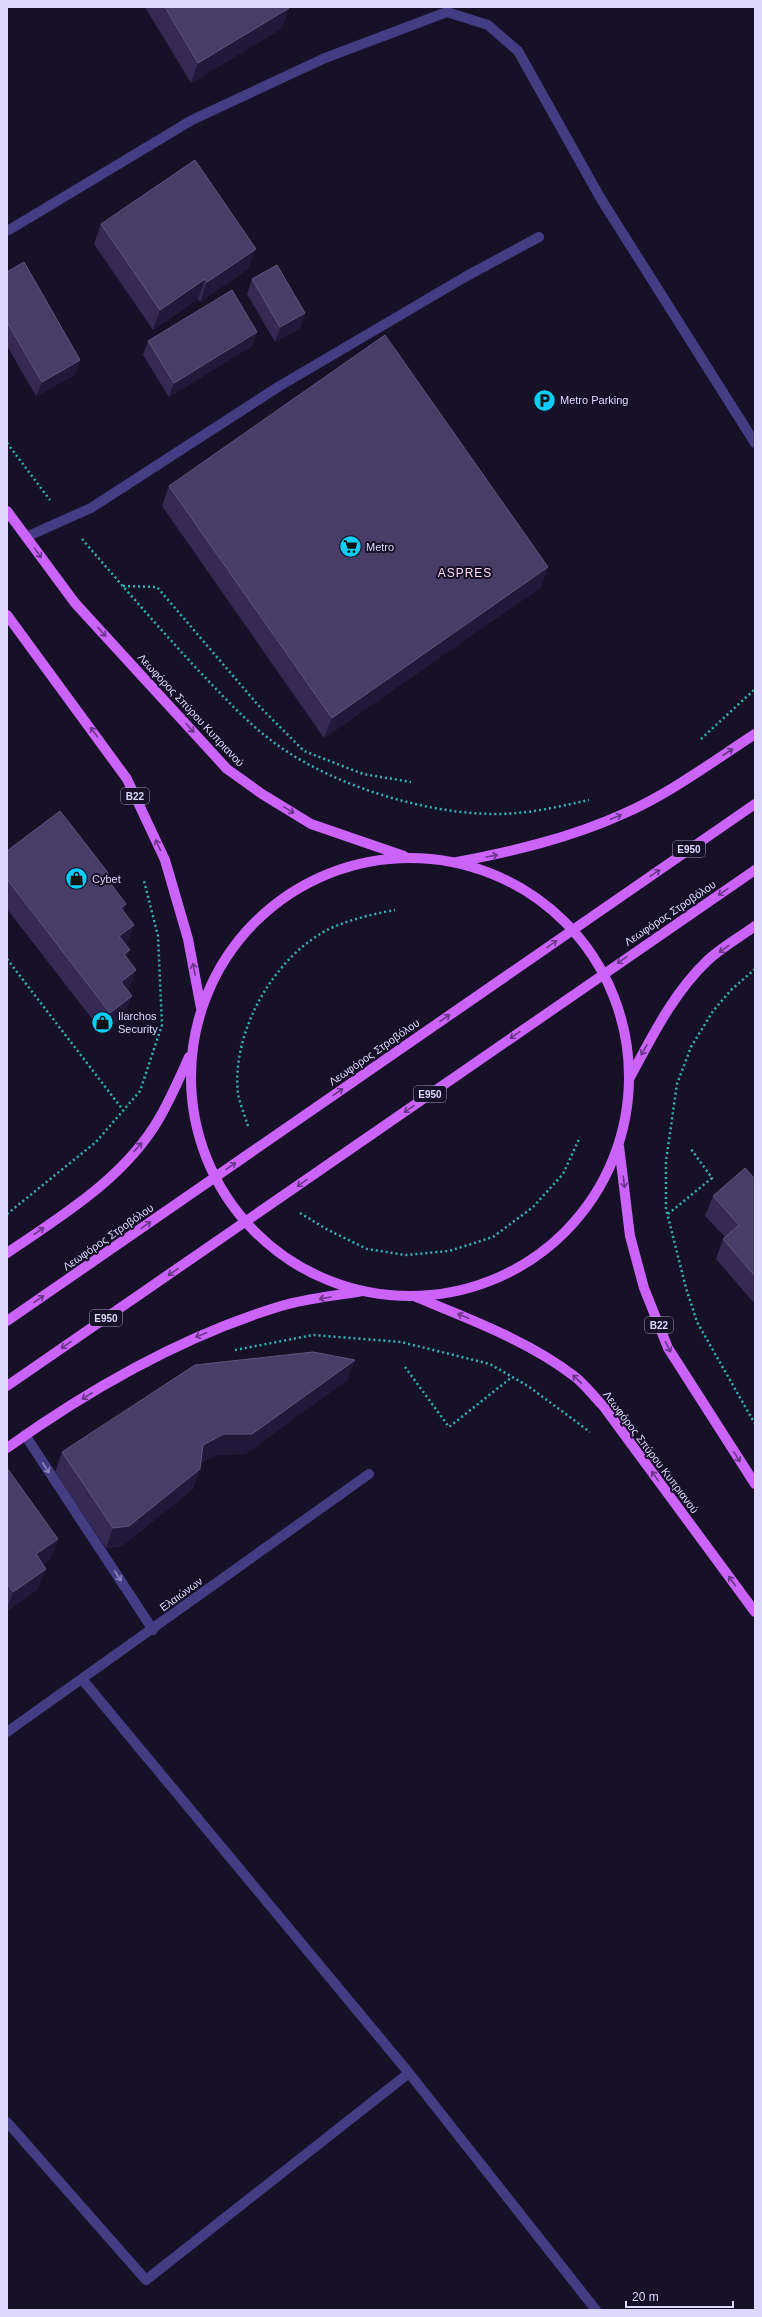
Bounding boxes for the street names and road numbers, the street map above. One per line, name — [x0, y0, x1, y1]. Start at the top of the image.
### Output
street label: Λεωφόρος Σπύρου Κυπριανού — [136, 651, 246, 769]
road number: B22 — [121, 788, 149, 804]
road number: E950 — [673, 841, 705, 857]
street label: Λεωφόρος Στροβόλου — [622, 878, 718, 948]
street label: Λεωφόρος Στροβόλου — [327, 1016, 421, 1088]
road number: E950 — [414, 1086, 446, 1102]
street label: Λεωφόρος Στροβόλου — [61, 1201, 155, 1273]
road number: E950 — [90, 1310, 122, 1326]
road number: B22 — [645, 1317, 673, 1333]
street label: Λεωφόρος Σπύρου Κυπριανού — [601, 1389, 701, 1515]
street label: Ελαιώνων — [157, 1574, 205, 1613]

